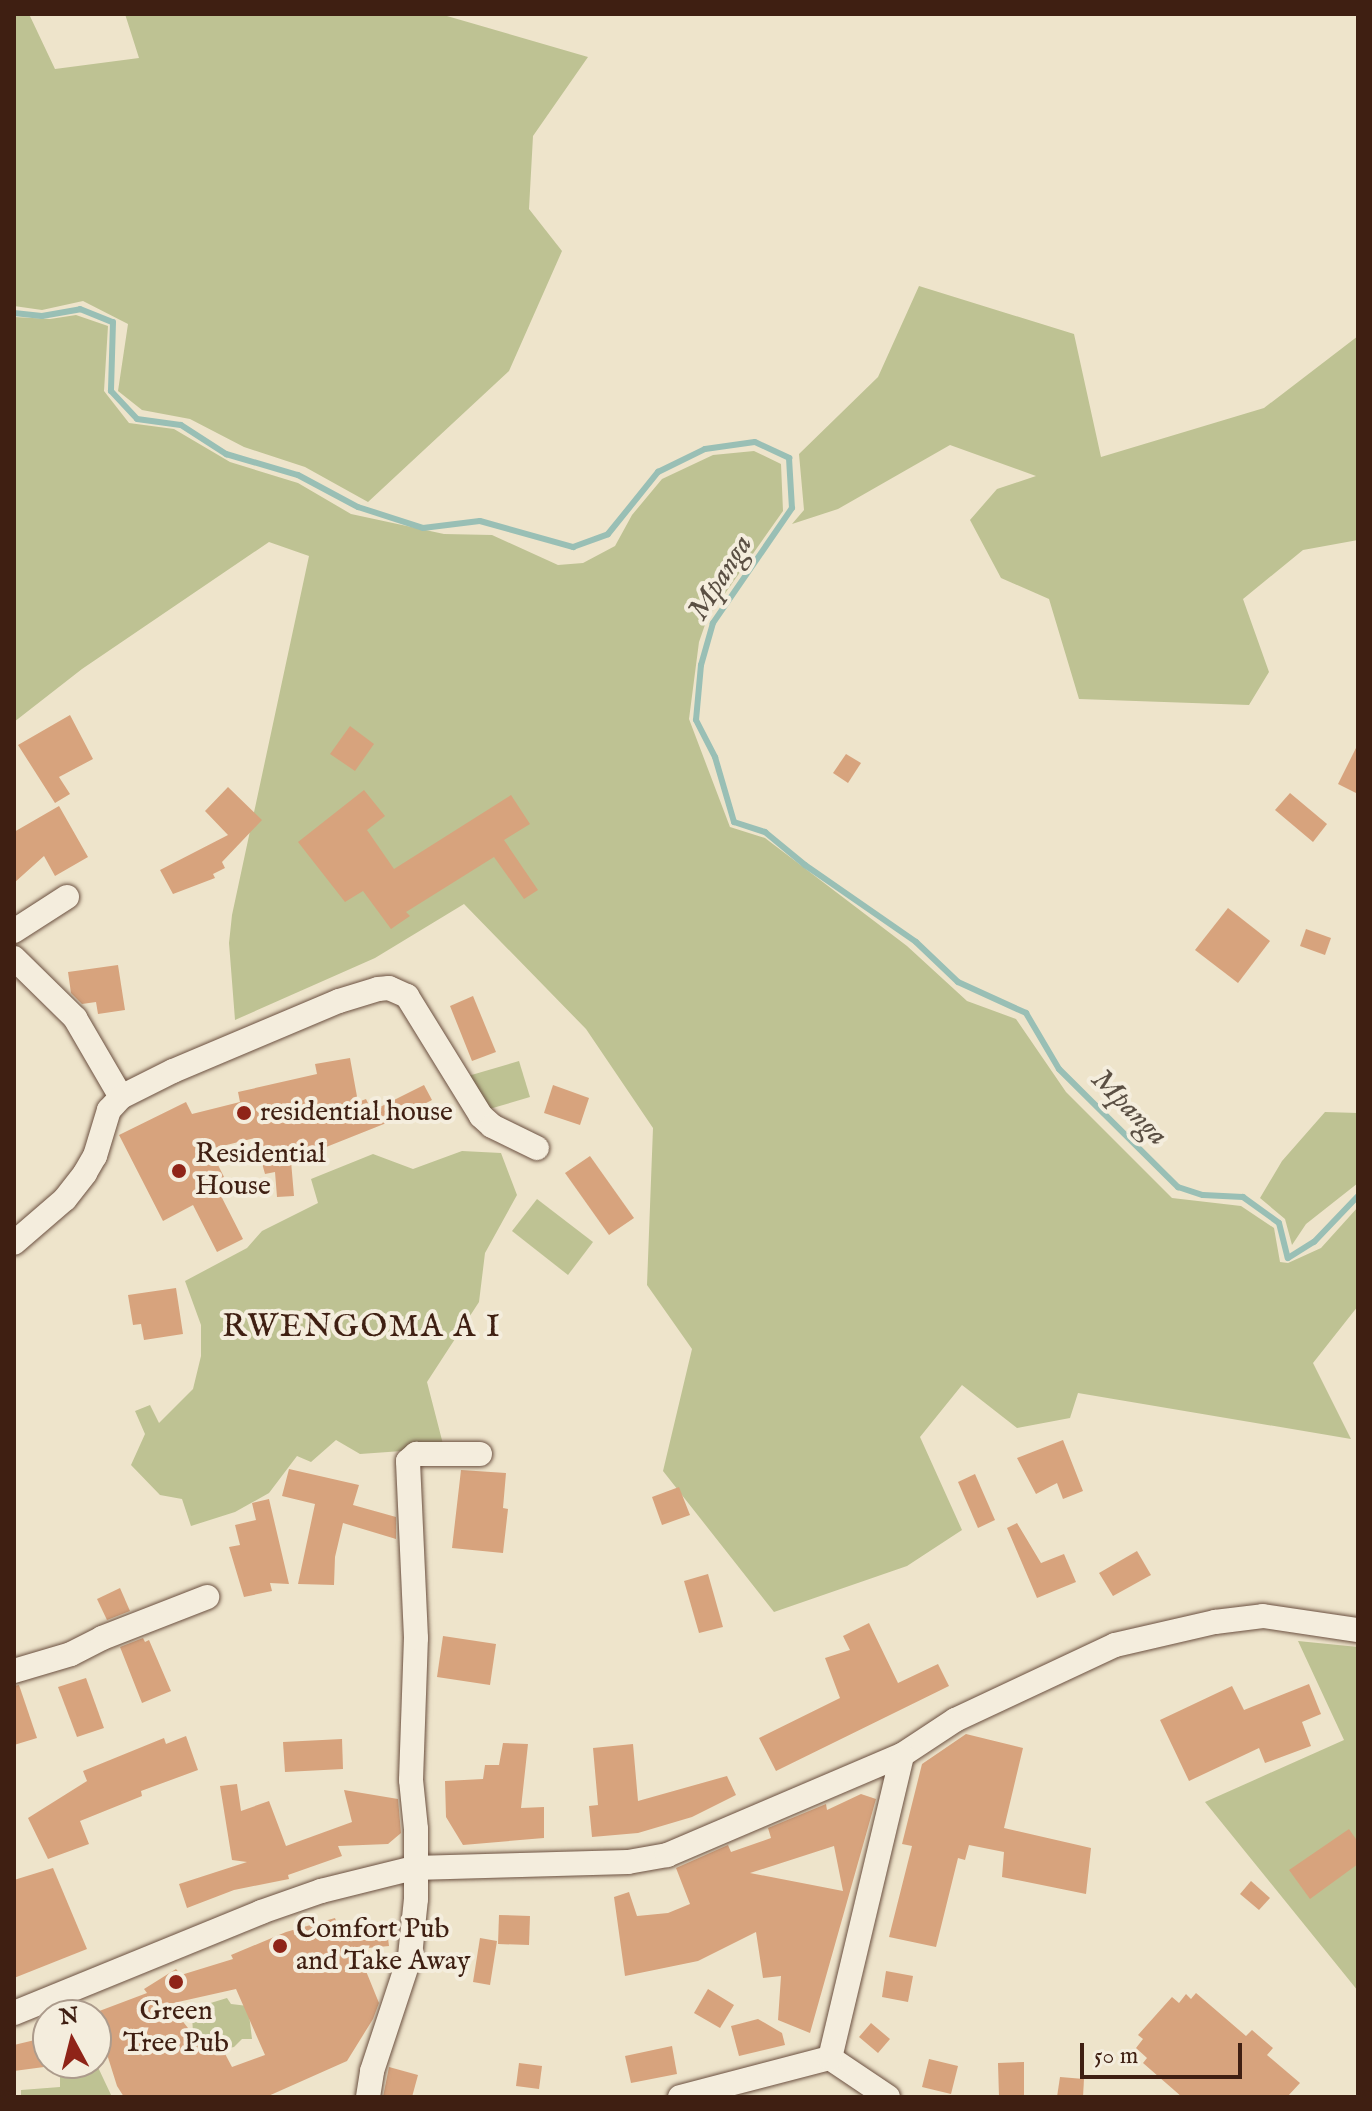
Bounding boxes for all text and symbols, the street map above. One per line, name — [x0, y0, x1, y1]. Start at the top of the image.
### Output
water label: Mpanga — [681, 529, 761, 627]
water label: Mpanga — [1083, 1062, 1175, 1154]
place label: residential house — [260, 1096, 453, 1130]
marker: residential house — [235, 1104, 253, 1122]
place label: Residential House — [195, 1138, 326, 1204]
marker: Residential House — [170, 1162, 188, 1180]
district label: RWENGOMA A I — [222, 1309, 502, 1347]
place label: Comfort Pub and Take Away — [296, 1913, 470, 1979]
marker: Comfort Pub and Take Away — [271, 1937, 289, 1955]
marker: Green Tree Pub — [167, 1973, 185, 1991]
place label: Green Tree Pub — [123, 1995, 229, 2061]
north arrow — [32, 1999, 112, 2079]
text: N — [58, 2002, 80, 2032]
scale bar — [1084, 2027, 1246, 2077]
text: 50 m — [1094, 2041, 1138, 2072]

